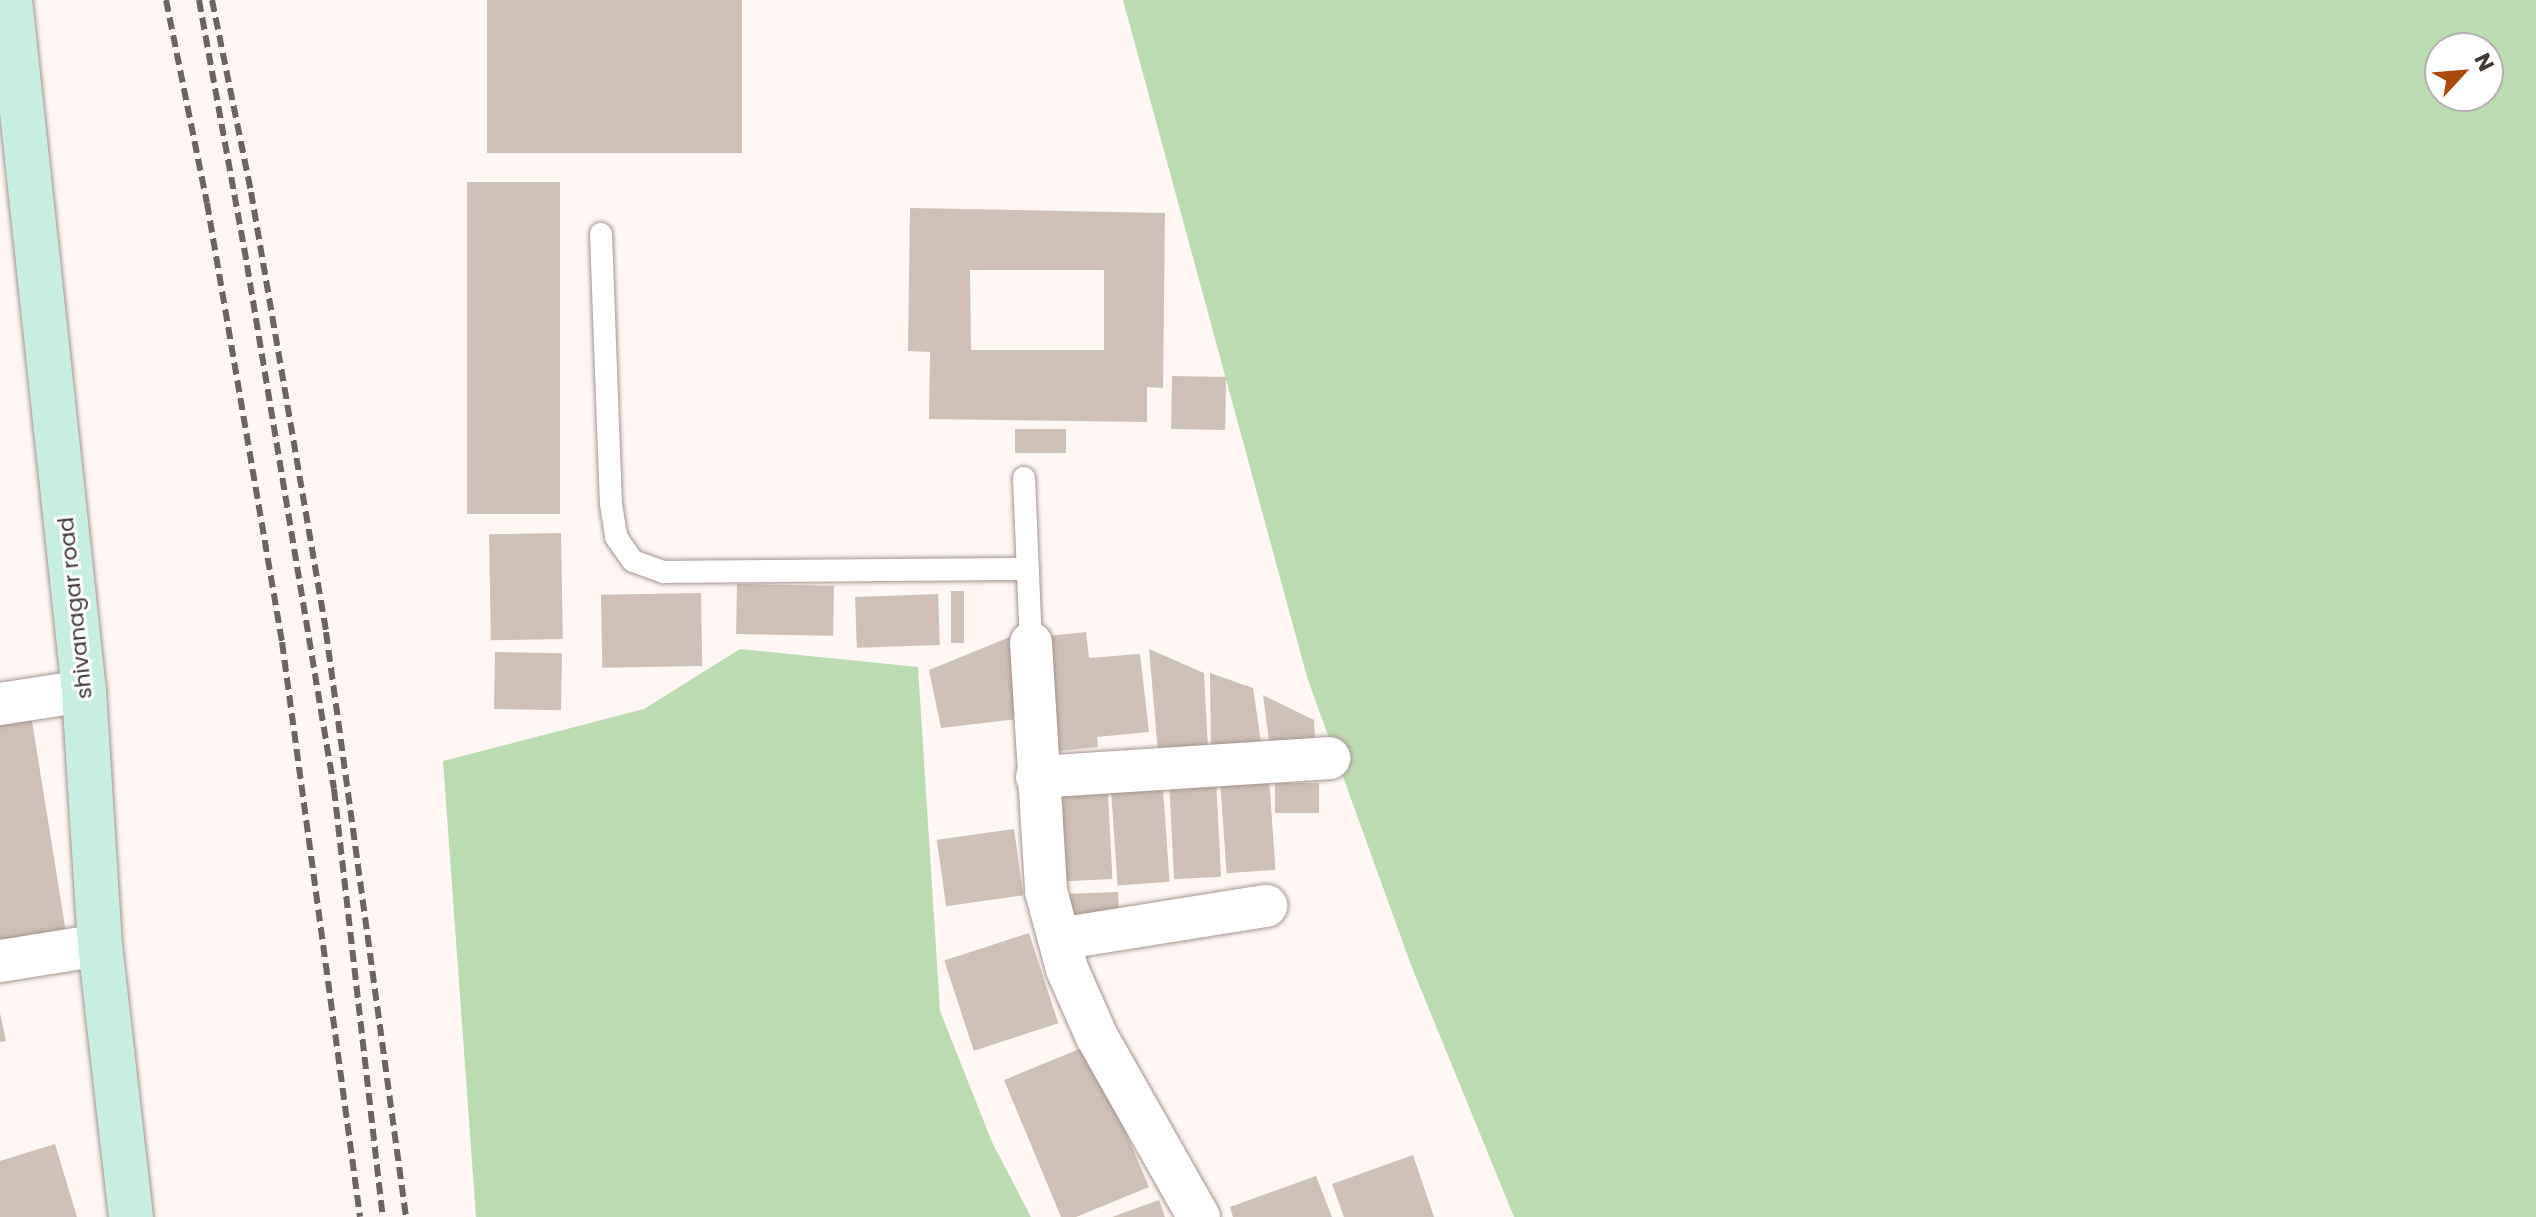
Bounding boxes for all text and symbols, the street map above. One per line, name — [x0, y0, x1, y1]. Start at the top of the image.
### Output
north arrow — [2424, 32, 2504, 112]
text: N — [2467, 48, 2502, 76]
street label: shivanagar road — [52, 516, 98, 700]

